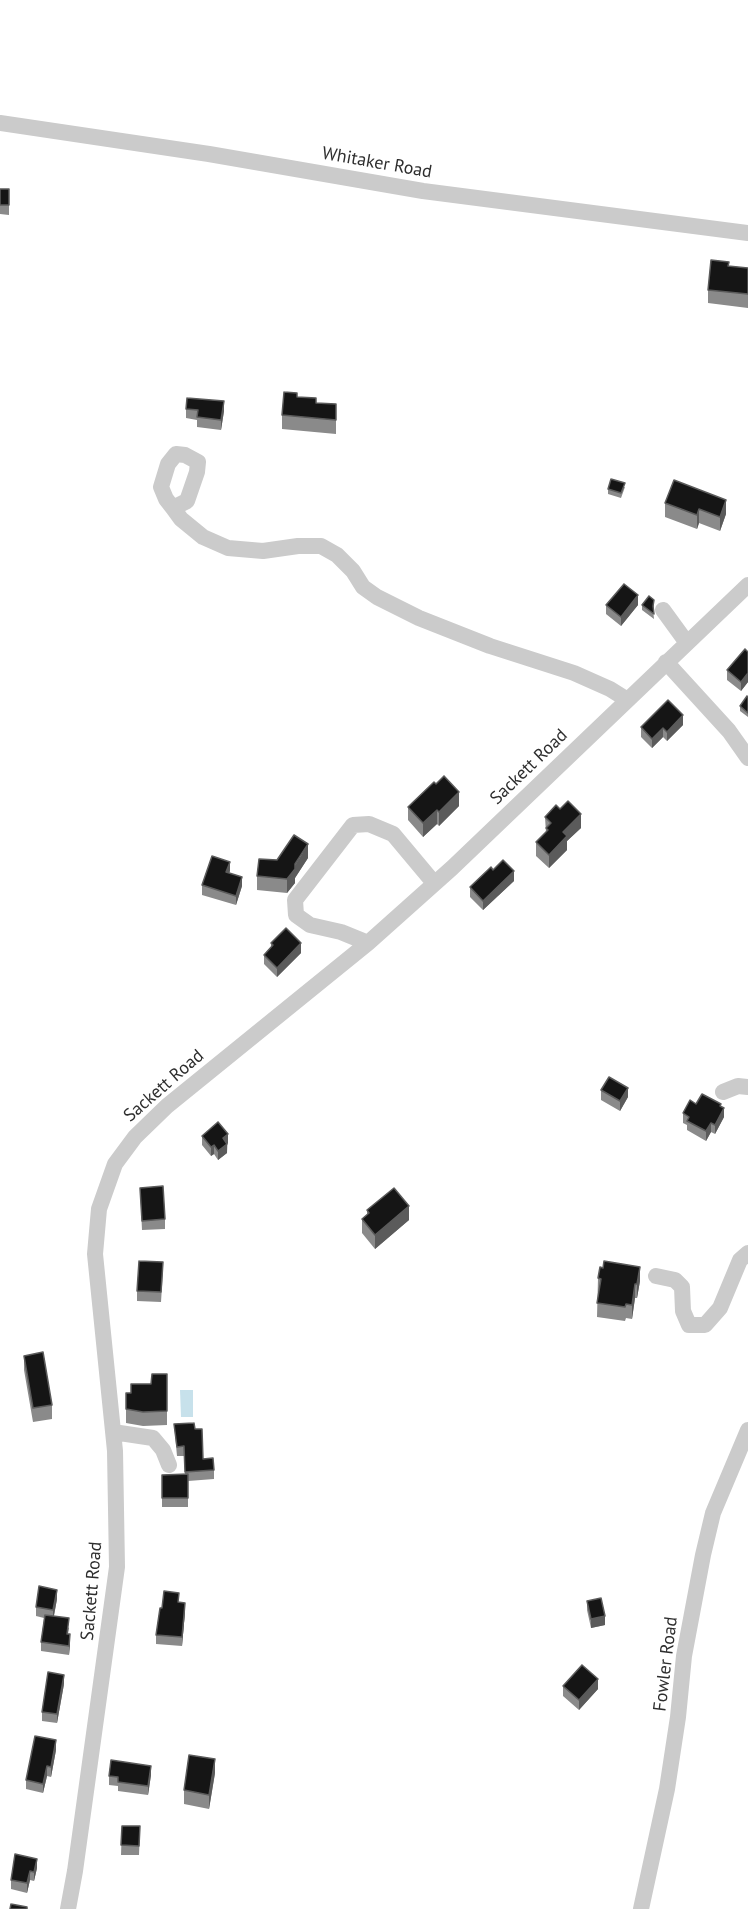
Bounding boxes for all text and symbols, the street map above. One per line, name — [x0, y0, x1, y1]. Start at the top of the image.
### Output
street label: Whitaker Road — [320, 143, 434, 183]
street label: Sackett Road — [486, 725, 572, 809]
street label: Sackett Road — [119, 1045, 209, 1127]
street label: Sackett Road — [77, 1541, 107, 1641]
street label: Fowler Road — [649, 1615, 683, 1713]

